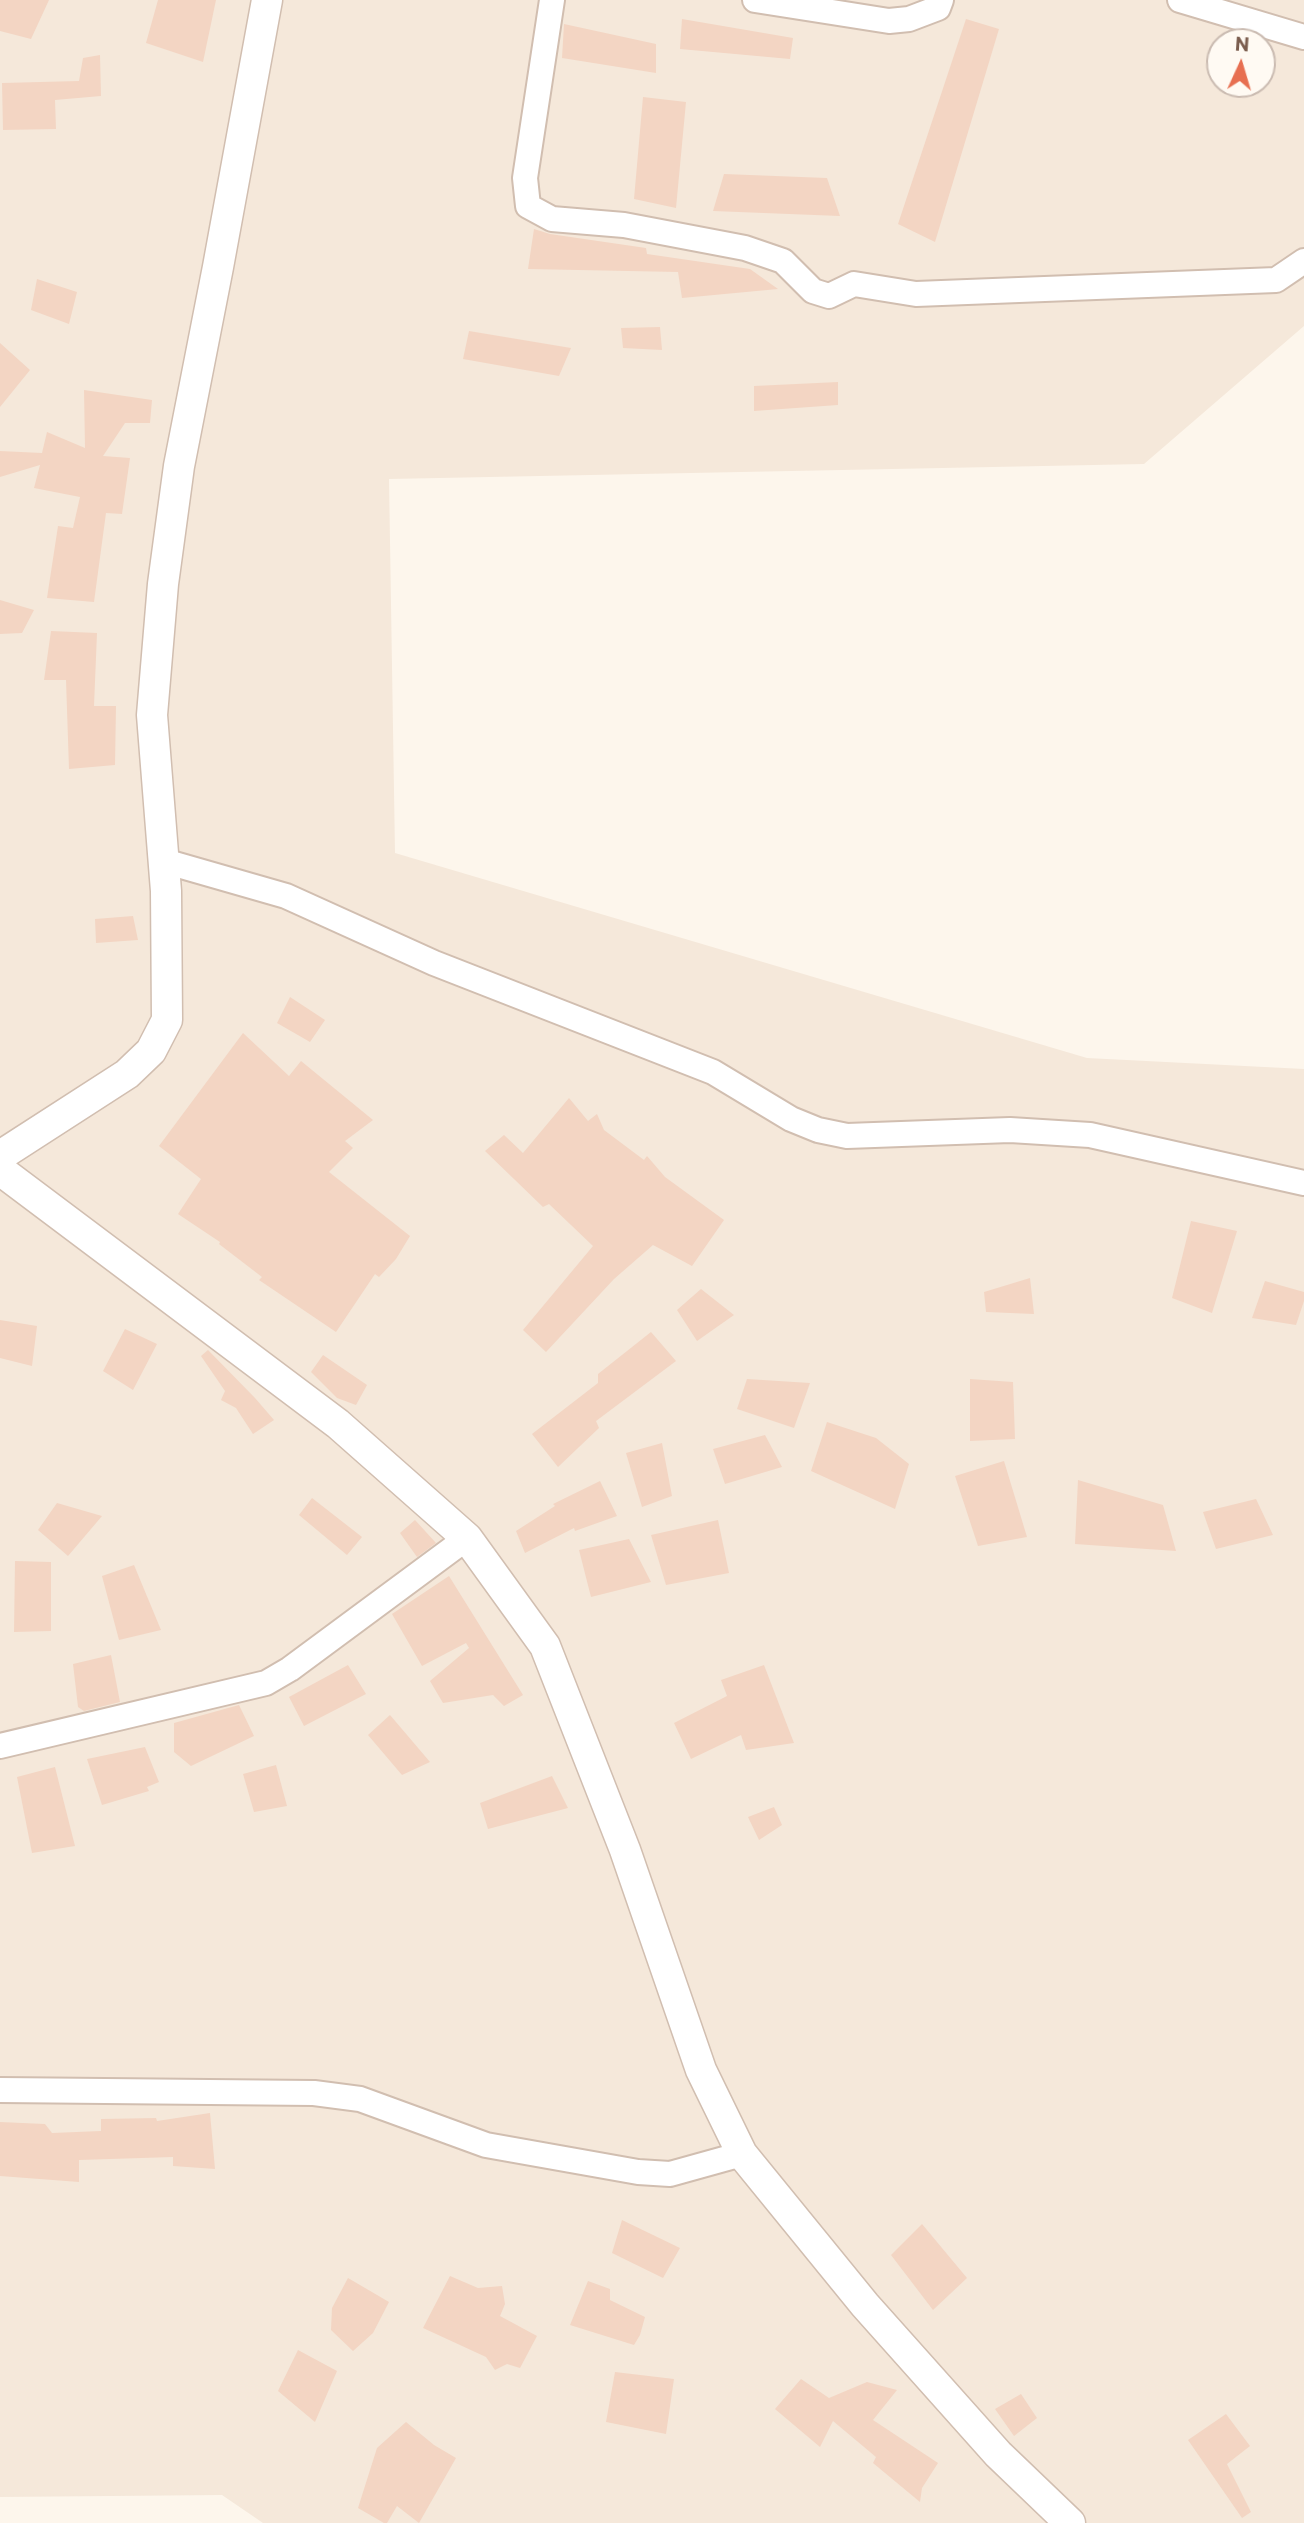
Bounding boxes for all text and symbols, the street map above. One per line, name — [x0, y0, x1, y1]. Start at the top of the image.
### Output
north arrow — [1206, 28, 1276, 98]
text: N — [1234, 32, 1250, 56]

